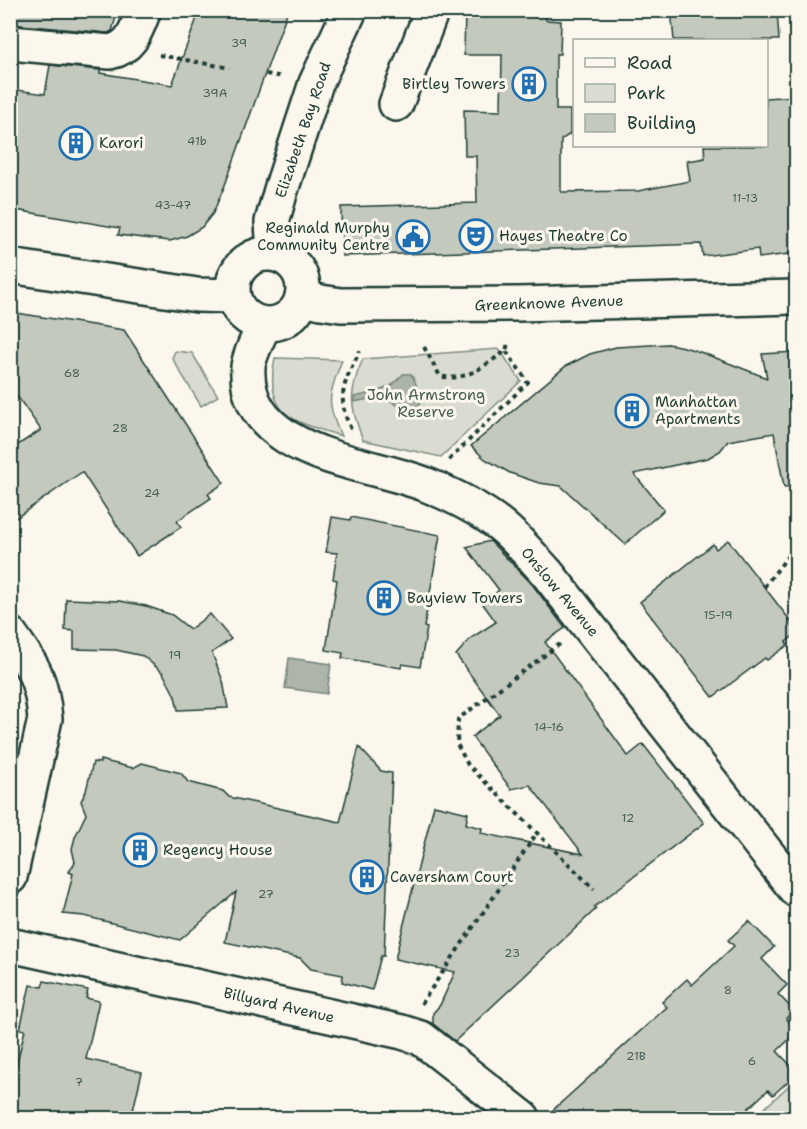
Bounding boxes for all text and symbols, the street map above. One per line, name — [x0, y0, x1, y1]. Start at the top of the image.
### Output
house number: 39 — [231, 35, 247, 51]
legend — [573, 39, 768, 147]
text: Road — [627, 51, 672, 75]
street label: Elizabeth Bay Road — [270, 59, 336, 201]
building icon: Birtley Towers — [511, 66, 547, 102]
place label: Birtley Towers — [402, 74, 506, 94]
text: Park — [627, 81, 666, 105]
house number: 39A — [203, 85, 228, 101]
text: Building — [627, 111, 696, 135]
building icon: Karori — [58, 125, 94, 161]
place label: Karori — [99, 133, 144, 153]
house number: 41b — [187, 133, 207, 149]
house number: 11-13 — [732, 190, 758, 206]
house number: 43-47 — [155, 197, 191, 213]
place label: Reginald Murphy Community Centre — [257, 218, 390, 255]
theatre icon: Hayes Theatre Co — [458, 218, 494, 254]
public building icon: Reginald Murphy Community Centre — [395, 219, 431, 255]
place label: Hayes Theatre Co — [499, 226, 628, 246]
street label: Greenknowe Avenue — [474, 290, 624, 316]
house number: 68 — [64, 365, 80, 381]
park label: John Armstrong Reserve — [367, 385, 485, 422]
place label: Manhattan Apartments — [655, 392, 741, 429]
building icon: Manhattan Apartments — [614, 393, 650, 429]
house number: 28 — [112, 420, 128, 436]
house number: 24 — [144, 485, 160, 501]
street label: Onslow Avenue — [517, 543, 603, 641]
building icon: Bayview Towers — [366, 580, 402, 616]
place label: Bayview Towers — [407, 588, 523, 608]
house number: 15-19 — [703, 607, 733, 623]
house number: 19 — [169, 647, 181, 663]
house number: 14-16 — [534, 719, 564, 735]
house number: 12 — [622, 810, 634, 826]
building icon: Regency House — [122, 832, 158, 868]
place label: Regency House — [163, 840, 273, 860]
building icon: Caversham Court — [349, 859, 385, 895]
place label: Caversham Court — [390, 867, 514, 887]
house number: 27 — [258, 886, 274, 902]
house number: 23 — [504, 945, 520, 961]
house number: 8 — [724, 982, 732, 998]
street label: Billyard Avenue — [222, 983, 336, 1027]
house number: 21B — [626, 1048, 646, 1064]
house number: 6 — [748, 1053, 756, 1069]
house number: 7 — [75, 1074, 83, 1090]

